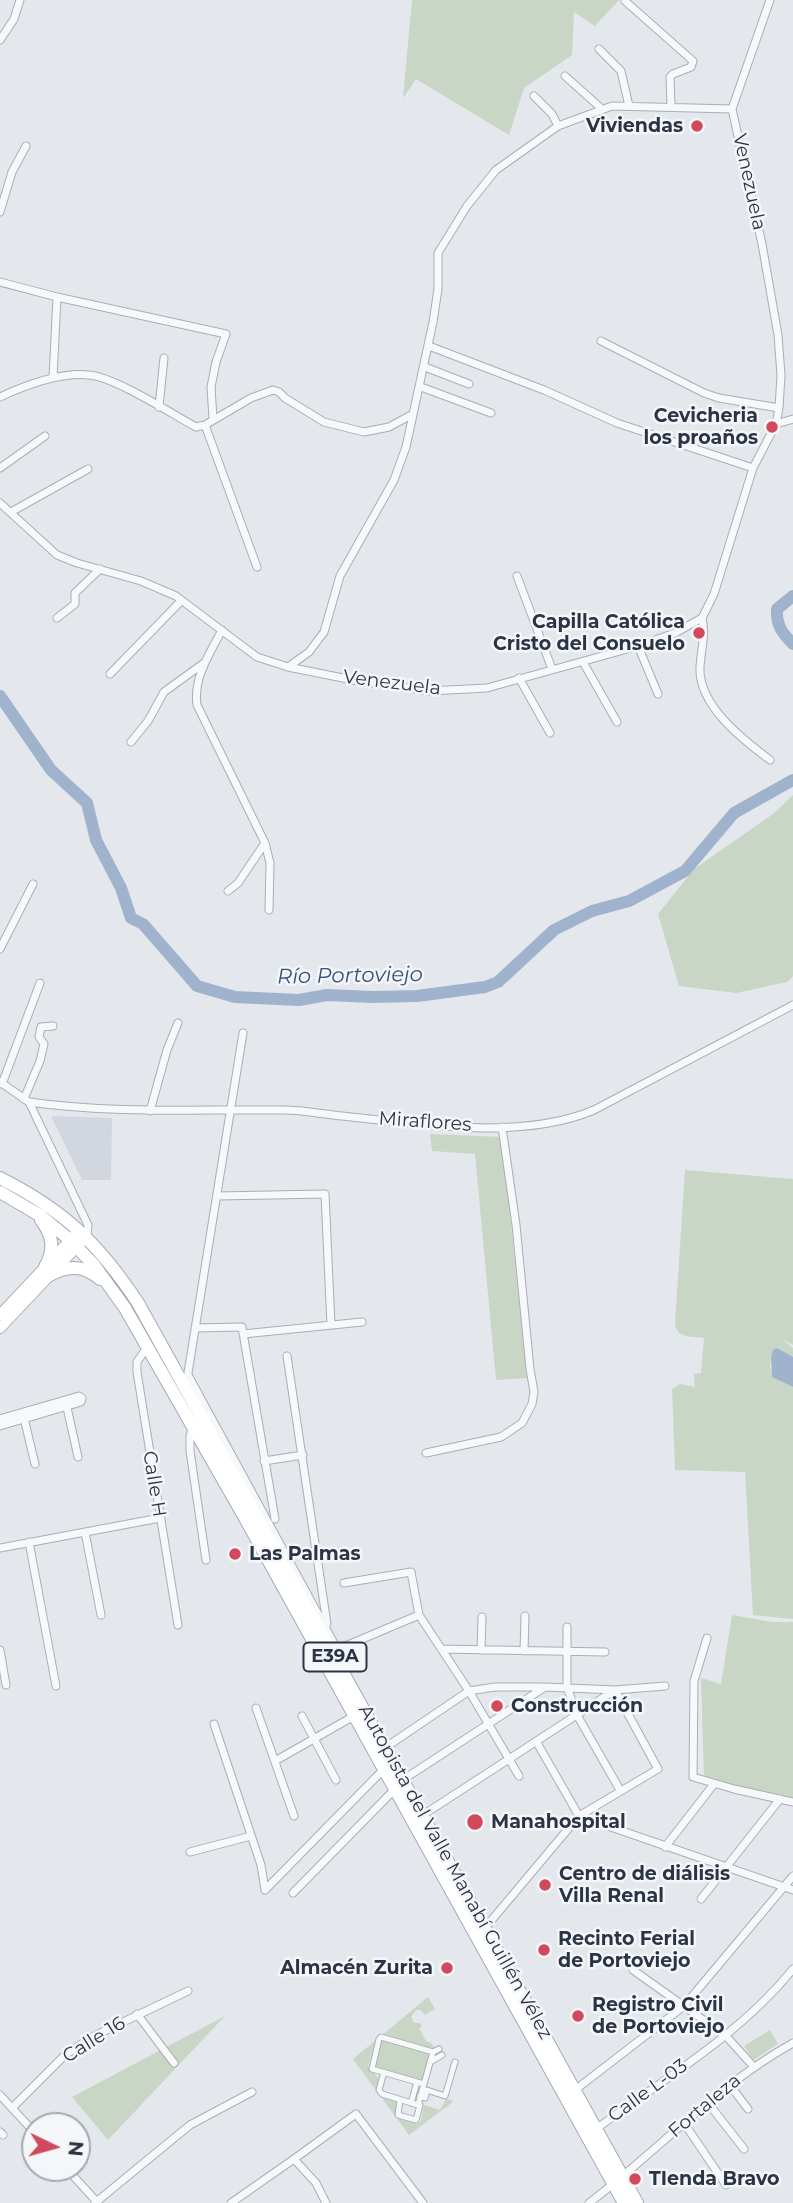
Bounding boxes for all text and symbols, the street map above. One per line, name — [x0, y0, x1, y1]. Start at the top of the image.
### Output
place label: Viviendas — [586, 115, 683, 137]
marker: Viviendas — [689, 118, 705, 134]
street label: Venezuela — [728, 132, 770, 232]
place label: Cevicheria los proaños — [644, 405, 758, 449]
marker: Cevicheria los proaños — [764, 419, 780, 435]
place label: Capilla Católica Cristo del Consuelo — [493, 611, 685, 655]
marker: Capilla Católica Cristo del Consuelo — [691, 625, 707, 641]
street label: Venezuela — [342, 666, 442, 700]
water label: Río Portoviejo — [277, 962, 423, 990]
street label: Miraflores — [378, 1107, 472, 1137]
street label: Calle H — [138, 1449, 170, 1519]
place label: Las Palmas — [249, 1543, 361, 1565]
marker: Las Palmas — [227, 1546, 243, 1562]
road number: E39A — [304, 1642, 366, 1672]
place label: Construcción — [511, 1695, 643, 1717]
marker: Construcción — [489, 1698, 505, 1714]
street label: Autopista del Valle Manabí Guillén Vélez — [353, 1701, 557, 2043]
place label: Manahospital — [491, 1811, 626, 1833]
marker: Manahospital — [465, 1812, 485, 1832]
place label: Centro de diálisis Villa Renal — [559, 1863, 730, 1907]
marker: Centro de diálisis Villa Renal — [537, 1877, 553, 1893]
place label: Recinto Ferial de Portoviejo — [558, 1928, 695, 1972]
marker: Recinto Ferial de Portoviejo — [536, 1942, 552, 1958]
place label: Almacén Zurita — [280, 1957, 433, 1979]
marker: Almacén Zurita — [439, 1960, 455, 1976]
place label: Registro Civil de Portoviejo — [592, 1994, 724, 2038]
marker: Registro Civil de Portoviejo — [570, 2008, 586, 2024]
street label: Calle 16 — [58, 2012, 130, 2068]
street label: Calle L-03 — [604, 2055, 692, 2127]
street label: Fortaleza — [664, 2069, 746, 2143]
north arrow — [21, 2112, 91, 2182]
text: N — [63, 2140, 88, 2157]
place label: TIenda Bravo — [649, 2168, 779, 2190]
marker: TIenda Bravo — [627, 2171, 643, 2187]

